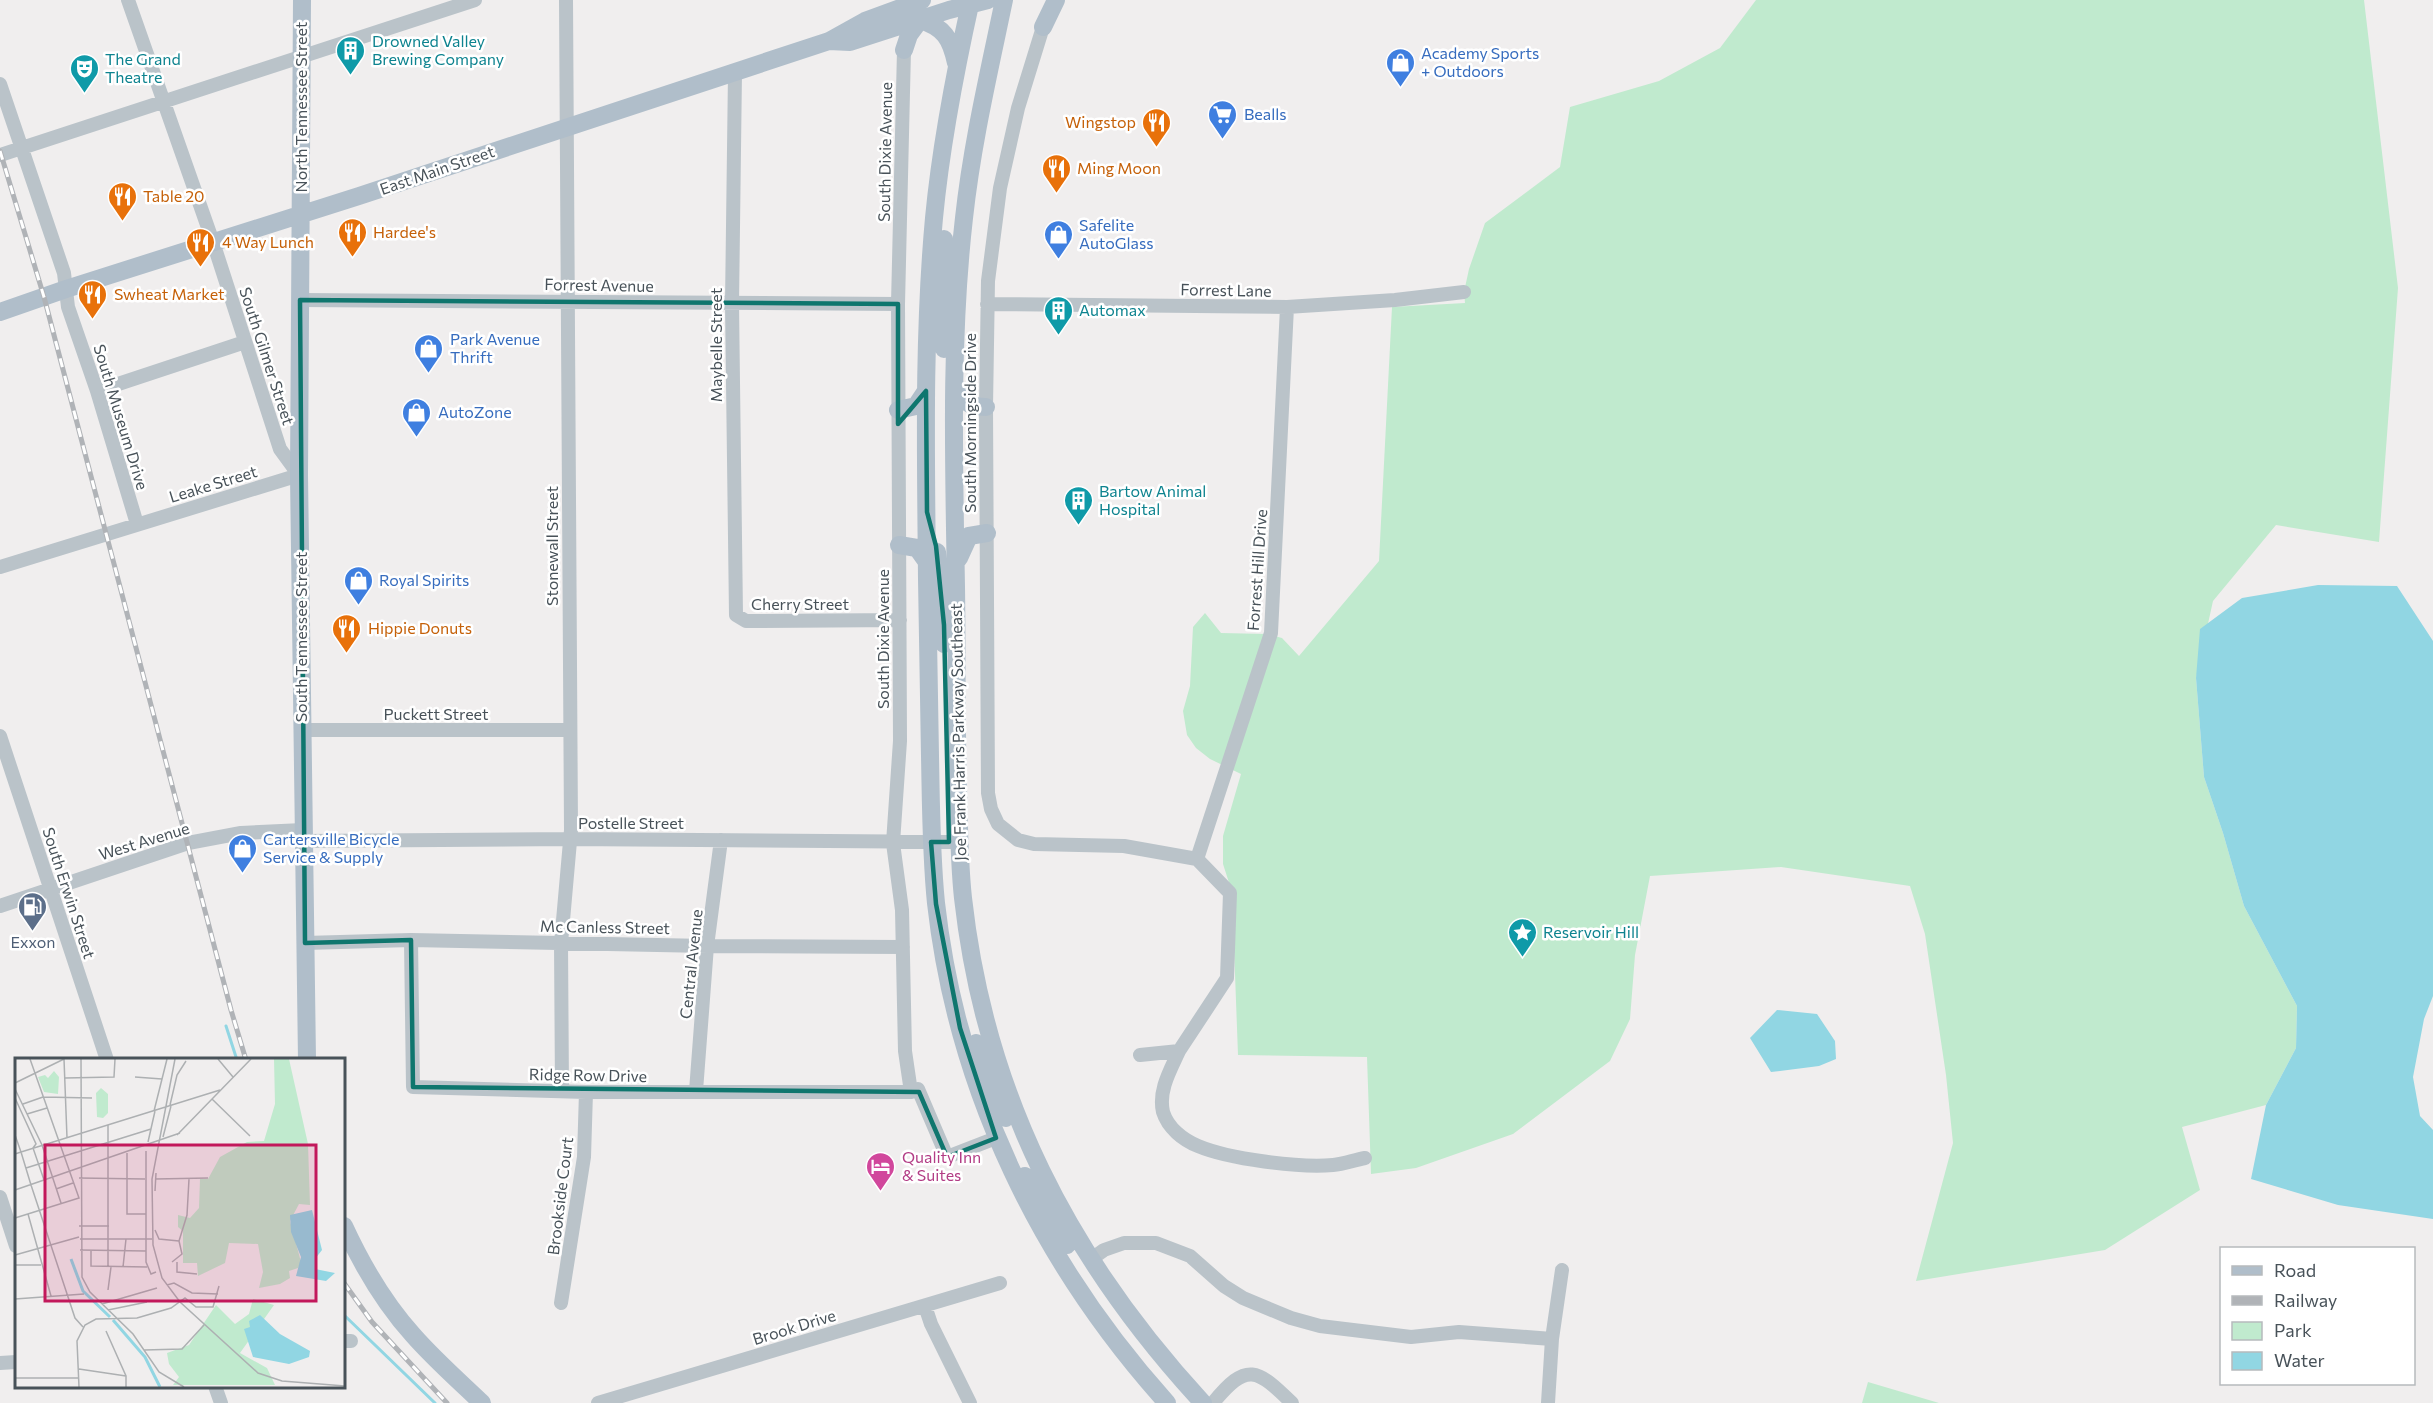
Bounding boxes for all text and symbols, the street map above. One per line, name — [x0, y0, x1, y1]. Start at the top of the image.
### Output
street label: North Tennessee Street — [291, 21, 310, 192]
place label: Drowned Valley Brewing Company — [372, 31, 504, 68]
building icon: Drowned Valley Brewing Company — [335, 34, 367, 76]
place label: Academy Sports + Outdoors — [1421, 43, 1539, 80]
shop icon: Academy Sports + Outdoors — [1384, 46, 1416, 88]
place label: The Grand Theatre — [105, 49, 181, 86]
theatre icon: The Grand Theatre — [68, 52, 100, 94]
street label: South Dixie Avenue — [874, 82, 895, 222]
supermarket icon: Bealls — [1207, 98, 1239, 140]
place label: Bealls — [1244, 104, 1287, 123]
restaurant icon: Wingstop — [1141, 106, 1173, 148]
place label: Wingstop — [1065, 112, 1136, 131]
street label: East Main Street — [377, 141, 497, 198]
restaurant icon: Ming Moon — [1040, 152, 1072, 194]
place label: Ming Moon — [1077, 158, 1161, 177]
restaurant icon: Table 20 — [106, 180, 138, 222]
place label: Table 20 — [143, 186, 205, 205]
place label: Safelite AutoGlass — [1079, 215, 1154, 252]
restaurant icon: Hardee's — [336, 216, 368, 258]
shop icon: Safelite AutoGlass — [1042, 218, 1074, 260]
place label: Hardee's — [373, 222, 436, 241]
restaurant icon: 4 Way Lunch — [185, 226, 217, 268]
place label: 4 Way Lunch — [222, 232, 314, 251]
street label: Forrest Avenue — [544, 274, 654, 295]
restaurant icon: Swheat Market — [77, 278, 109, 320]
street label: Forrest Lane — [1180, 279, 1272, 300]
place label: Swheat Market — [114, 284, 225, 303]
street label: South Gilmer Street — [236, 285, 299, 428]
street label: Maybelle Street — [706, 287, 725, 402]
building icon: Automax — [1042, 294, 1074, 336]
place label: Automax — [1079, 300, 1146, 319]
place label: Park Avenue Thrift — [450, 329, 540, 366]
shop icon: Park Avenue Thrift — [413, 332, 445, 374]
street label: South Morningside Drive — [960, 333, 979, 513]
street label: South Museum Drive — [90, 342, 153, 492]
shop icon: AutoZone — [401, 396, 433, 438]
place label: AutoZone — [438, 402, 512, 421]
street label: Leake Street — [167, 461, 260, 506]
place label: Bartow Animal Hospital — [1099, 481, 1206, 518]
building icon: Bartow Animal Hospital — [1062, 484, 1094, 526]
street label: Stonewall Street — [542, 486, 561, 606]
street label: Forrest Hill Drive — [1243, 508, 1270, 632]
street label: South Tennessee Street — [291, 551, 310, 722]
shop icon: Royal Spirits — [342, 564, 374, 606]
street label: South Dixie Avenue — [873, 569, 892, 709]
place label: Royal Spirits — [379, 570, 469, 589]
street label: Cherry Street — [751, 594, 849, 613]
street label: Joe Frank Harris Parkway Southeast — [946, 603, 969, 861]
restaurant icon: Hippie Donuts — [331, 612, 363, 654]
place label: Hippie Donuts — [368, 618, 472, 637]
street label: Puckett Street — [384, 704, 489, 723]
street label: Postelle Street — [578, 813, 685, 832]
street label: West Avenue — [96, 818, 192, 863]
street label: South Erwin Street — [39, 825, 100, 961]
place label: Cartersville Bicycle Service & Supply — [263, 829, 400, 866]
shop icon: Cartersville Bicycle Service & Supply — [226, 832, 258, 874]
fuel station icon: Exxon — [17, 890, 49, 932]
street label: Central Avenue — [675, 908, 706, 1020]
street label: Mc Canless Street — [540, 916, 671, 937]
place icon: Reservoir Hill — [1506, 916, 1538, 958]
place label: Reservoir Hill — [1543, 922, 1639, 941]
place label: Exxon — [11, 932, 55, 951]
inset map — [15, 1058, 345, 1388]
street label: Ridge Row Drive — [529, 1064, 647, 1085]
street label: Brookside Court — [543, 1135, 576, 1256]
place label: Quality Inn & Suites — [902, 1147, 981, 1184]
hotel icon: Quality Inn & Suites — [865, 1150, 897, 1192]
legend — [2220, 1247, 2415, 1385]
text: Road — [2274, 1259, 2316, 1281]
text: Railway — [2274, 1289, 2337, 1311]
street label: Brook Drive — [750, 1305, 838, 1348]
text: Park — [2274, 1319, 2312, 1341]
text: Water — [2274, 1349, 2325, 1371]

